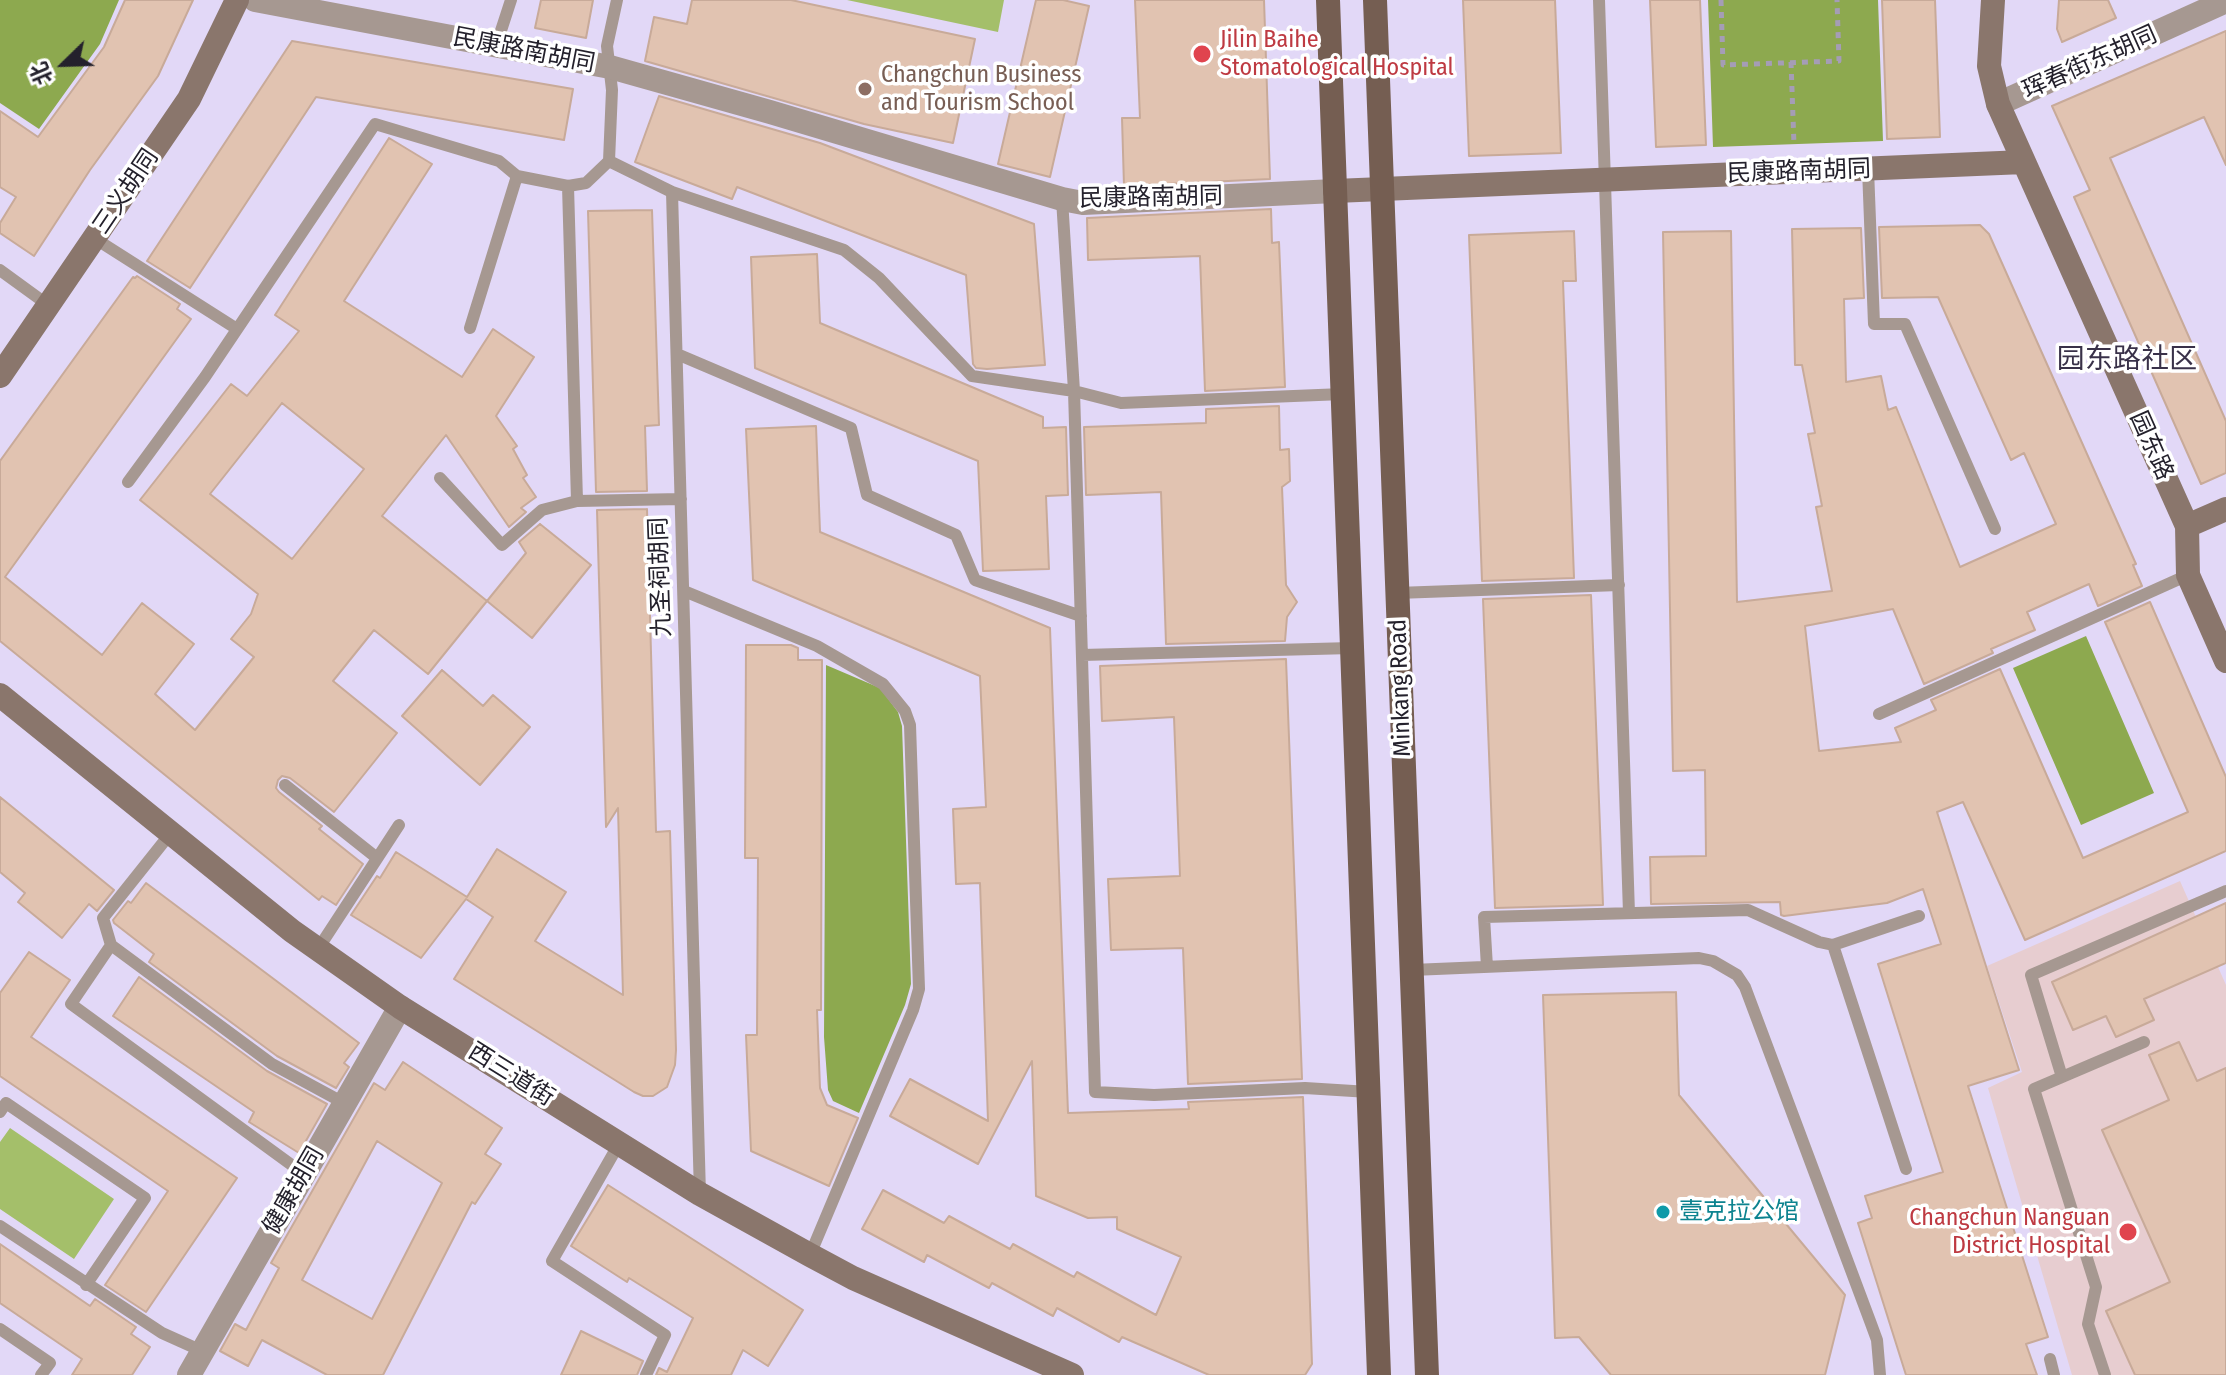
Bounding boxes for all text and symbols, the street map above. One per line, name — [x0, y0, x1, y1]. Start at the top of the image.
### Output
street label: 珲春街东胡同 — [2018, 21, 2162, 105]
street label: 民康路南胡同 — [451, 23, 597, 79]
north arrow — [24, 24, 104, 104]
place label: Jilin Baihe Stomatological Hospital — [1220, 26, 1454, 82]
marker: Jilin Baihe Stomatological Hospital — [1191, 43, 1213, 65]
text: 北 — [25, 58, 58, 89]
place label: Changchun Business and Tourism School — [881, 61, 1081, 117]
marker: Changchun Business and Tourism School — [856, 80, 874, 98]
street label: 三义胡同 — [87, 144, 165, 240]
street label: 民康路南胡同 — [1727, 155, 1871, 189]
street label: 民康路南胡同 — [1079, 182, 1223, 214]
district label: 园东路社区 — [2057, 343, 2197, 377]
street label: 园东路 — [2123, 407, 2179, 485]
street label: 九圣祠胡同 — [645, 517, 677, 637]
street label: Minkang Road — [1384, 619, 1418, 757]
street label: 西三道街 — [463, 1037, 559, 1113]
street label: 健康胡同 — [258, 1142, 330, 1240]
place label: 壹克拉公馆 — [1679, 1198, 1799, 1226]
marker: 壹克拉公馆 — [1654, 1203, 1672, 1221]
place label: Changchun Nanguan District Hospital — [1909, 1204, 2110, 1260]
marker: Changchun Nanguan District Hospital — [2117, 1221, 2139, 1243]

